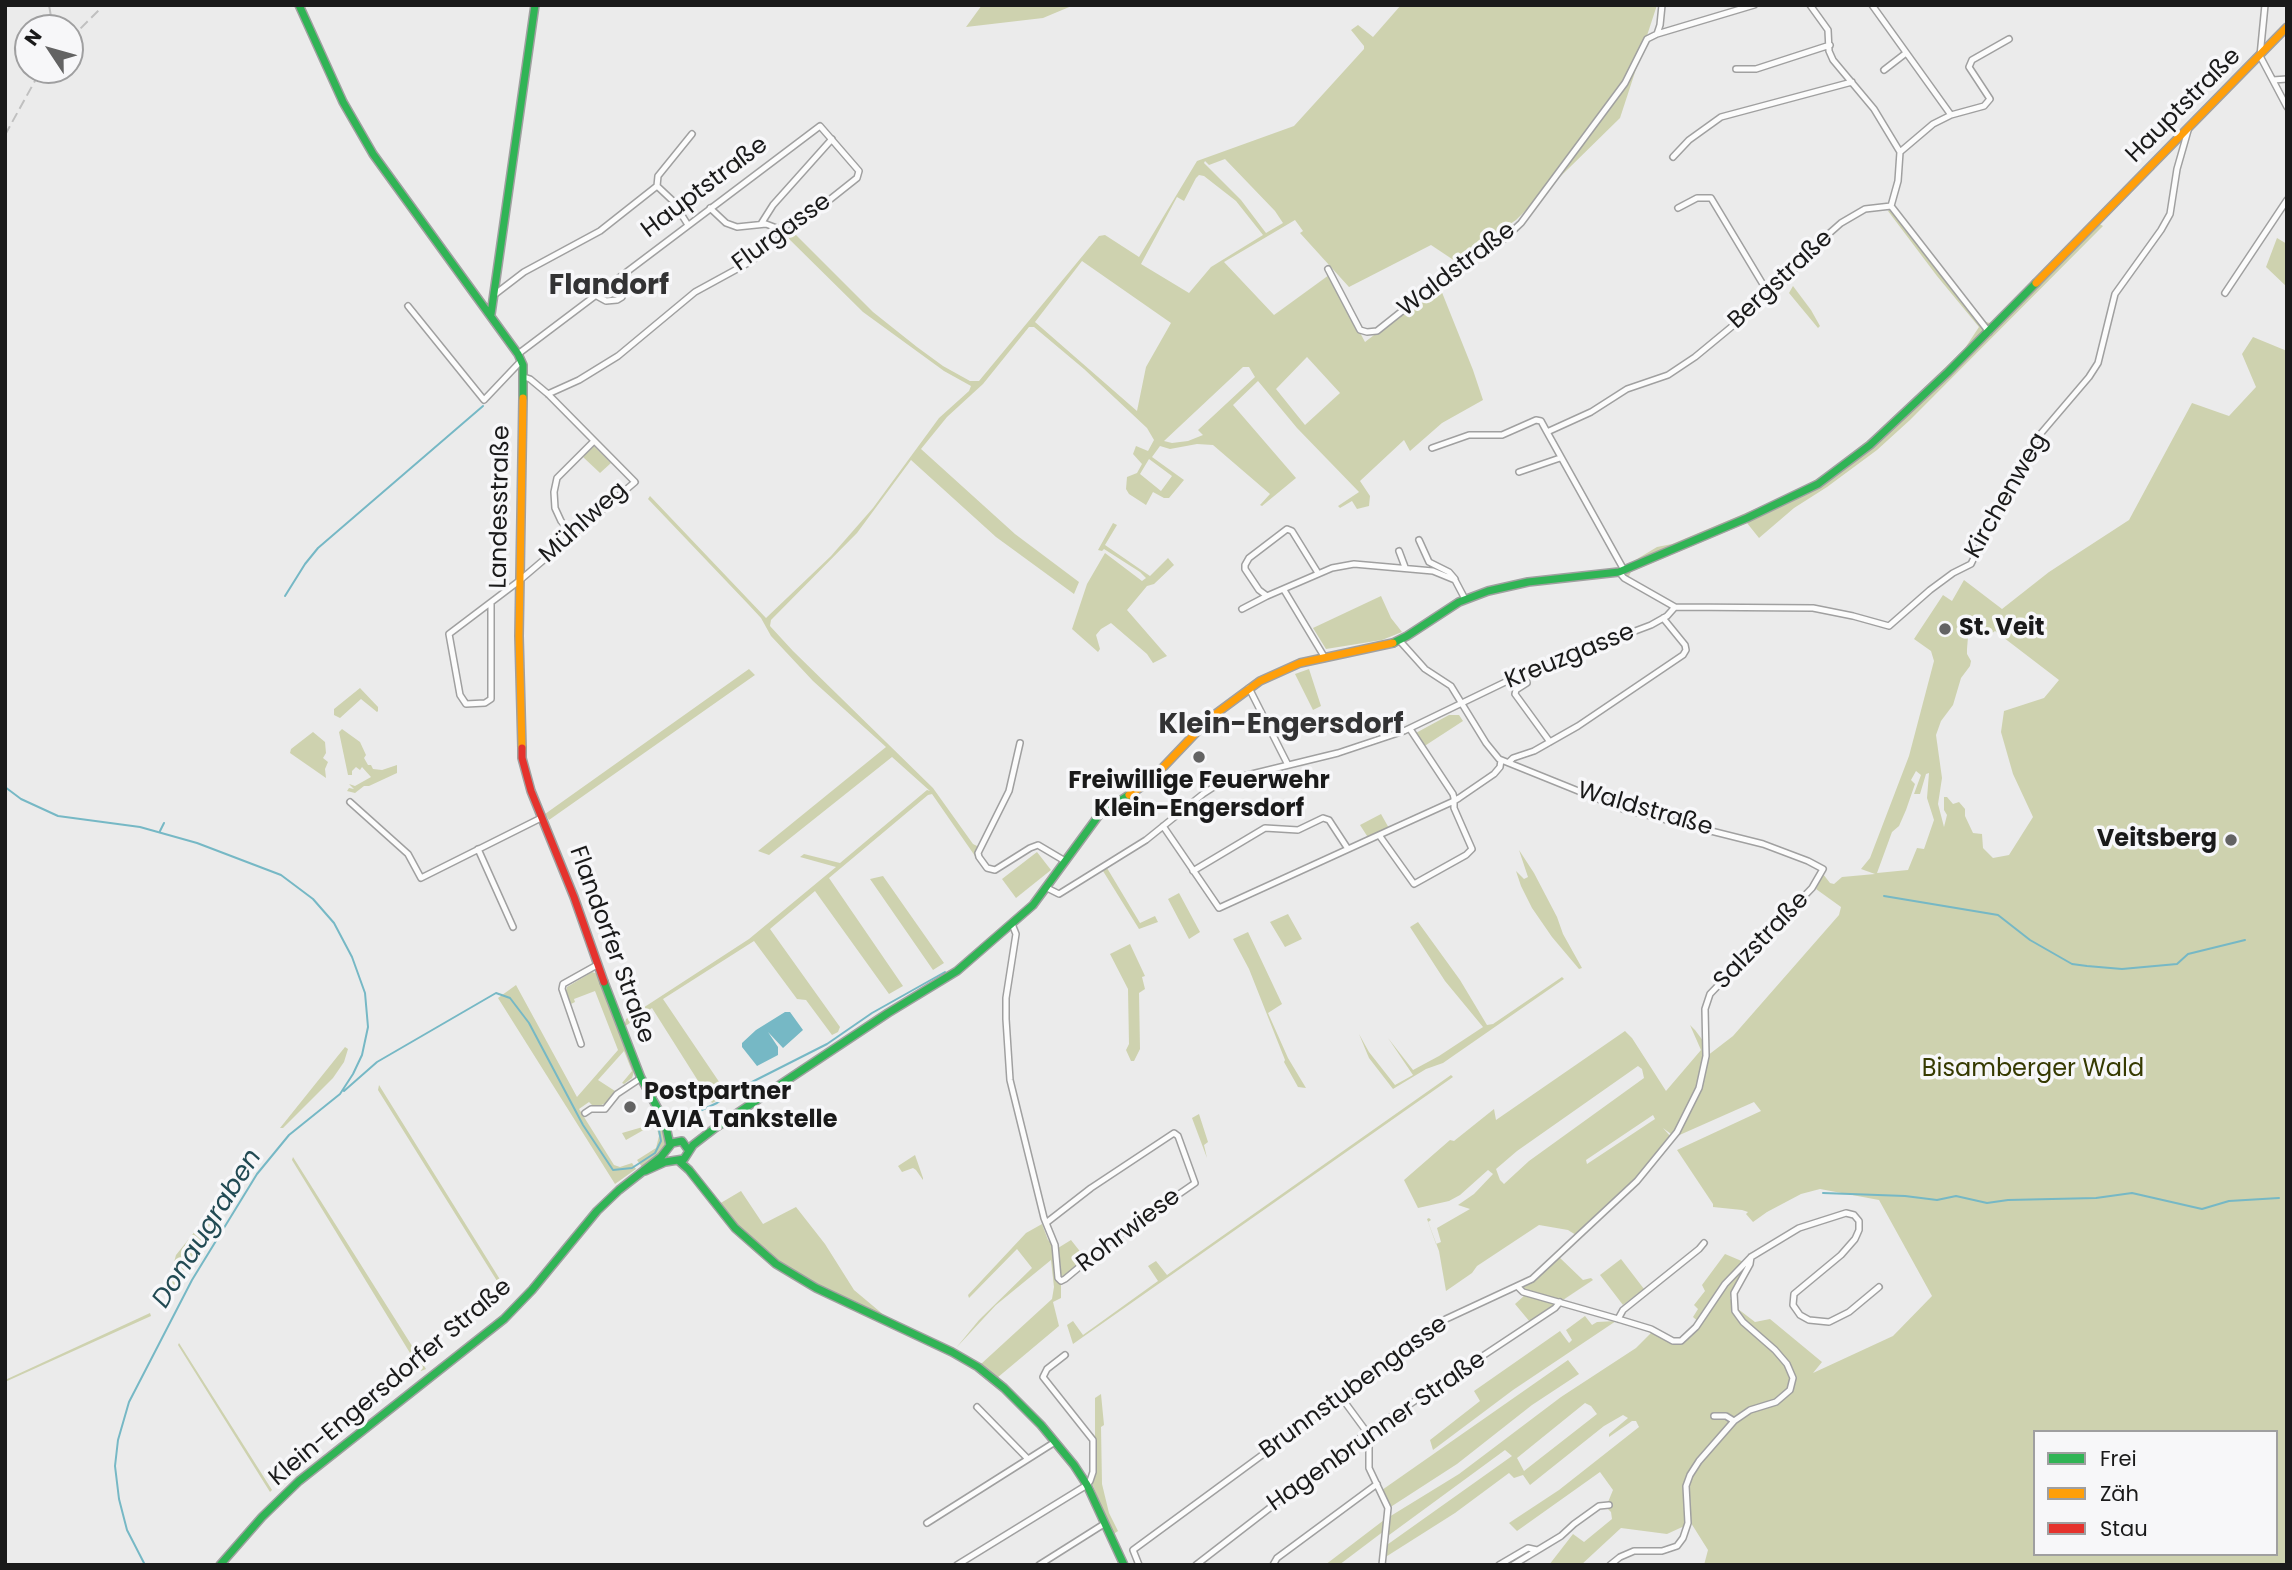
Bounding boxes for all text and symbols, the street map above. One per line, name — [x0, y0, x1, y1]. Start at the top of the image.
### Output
north arrow — [14, 14, 84, 84]
text: N — [18, 24, 48, 51]
street label: Hauptstraße — [2120, 42, 2248, 170]
street label: Hauptstraße — [636, 131, 774, 245]
street label: Flurgasse — [727, 188, 837, 278]
street label: Waldstraße — [1393, 217, 1521, 323]
street label: Bergstraße — [1723, 224, 1839, 336]
district label: Flandorf — [549, 270, 669, 304]
street label: Landesstraße — [485, 425, 517, 589]
street label: Kirchenweg — [1959, 428, 2055, 564]
street label: Mühlweg — [534, 476, 634, 570]
place label: St. Veit — [1959, 615, 2044, 643]
street label: Kreuzgasse — [1501, 618, 1639, 696]
marker: St. Veit — [1937, 621, 1953, 637]
district label: Klein-Engersdorf — [1158, 709, 1404, 743]
marker: Freiwillige Feuerwehr Klein-Engersdorf — [1191, 749, 1207, 765]
place label: Freiwillige Feuerwehr Klein-Engersdorf — [1068, 768, 1330, 824]
street label: Waldstraße — [1574, 777, 1716, 843]
place label: Veitsberg — [2097, 826, 2217, 854]
marker: Veitsberg — [2223, 832, 2239, 848]
street label: Flandorfer Straße — [562, 843, 660, 1047]
street label: Salzstraße — [1708, 886, 1816, 996]
park label: Bisamberger Wald — [1922, 1056, 2144, 1084]
place label: Postpartner AVIA Tankstelle — [644, 1079, 837, 1135]
marker: Postpartner AVIA Tankstelle — [622, 1099, 638, 1115]
water label: Donaugraben — [147, 1144, 269, 1314]
street label: Rohrwiese — [1072, 1183, 1186, 1279]
street label: Klein-Engersdorfer Straße — [264, 1273, 518, 1493]
street label: Brunnstubengasse — [1254, 1310, 1454, 1466]
street label: Hagenbrunner Straße — [1262, 1346, 1492, 1518]
legend — [2033, 1430, 2278, 1556]
text: Frei — [2100, 1444, 2137, 1473]
text: Zäh — [2100, 1479, 2139, 1508]
text: Stau — [2100, 1514, 2148, 1543]

